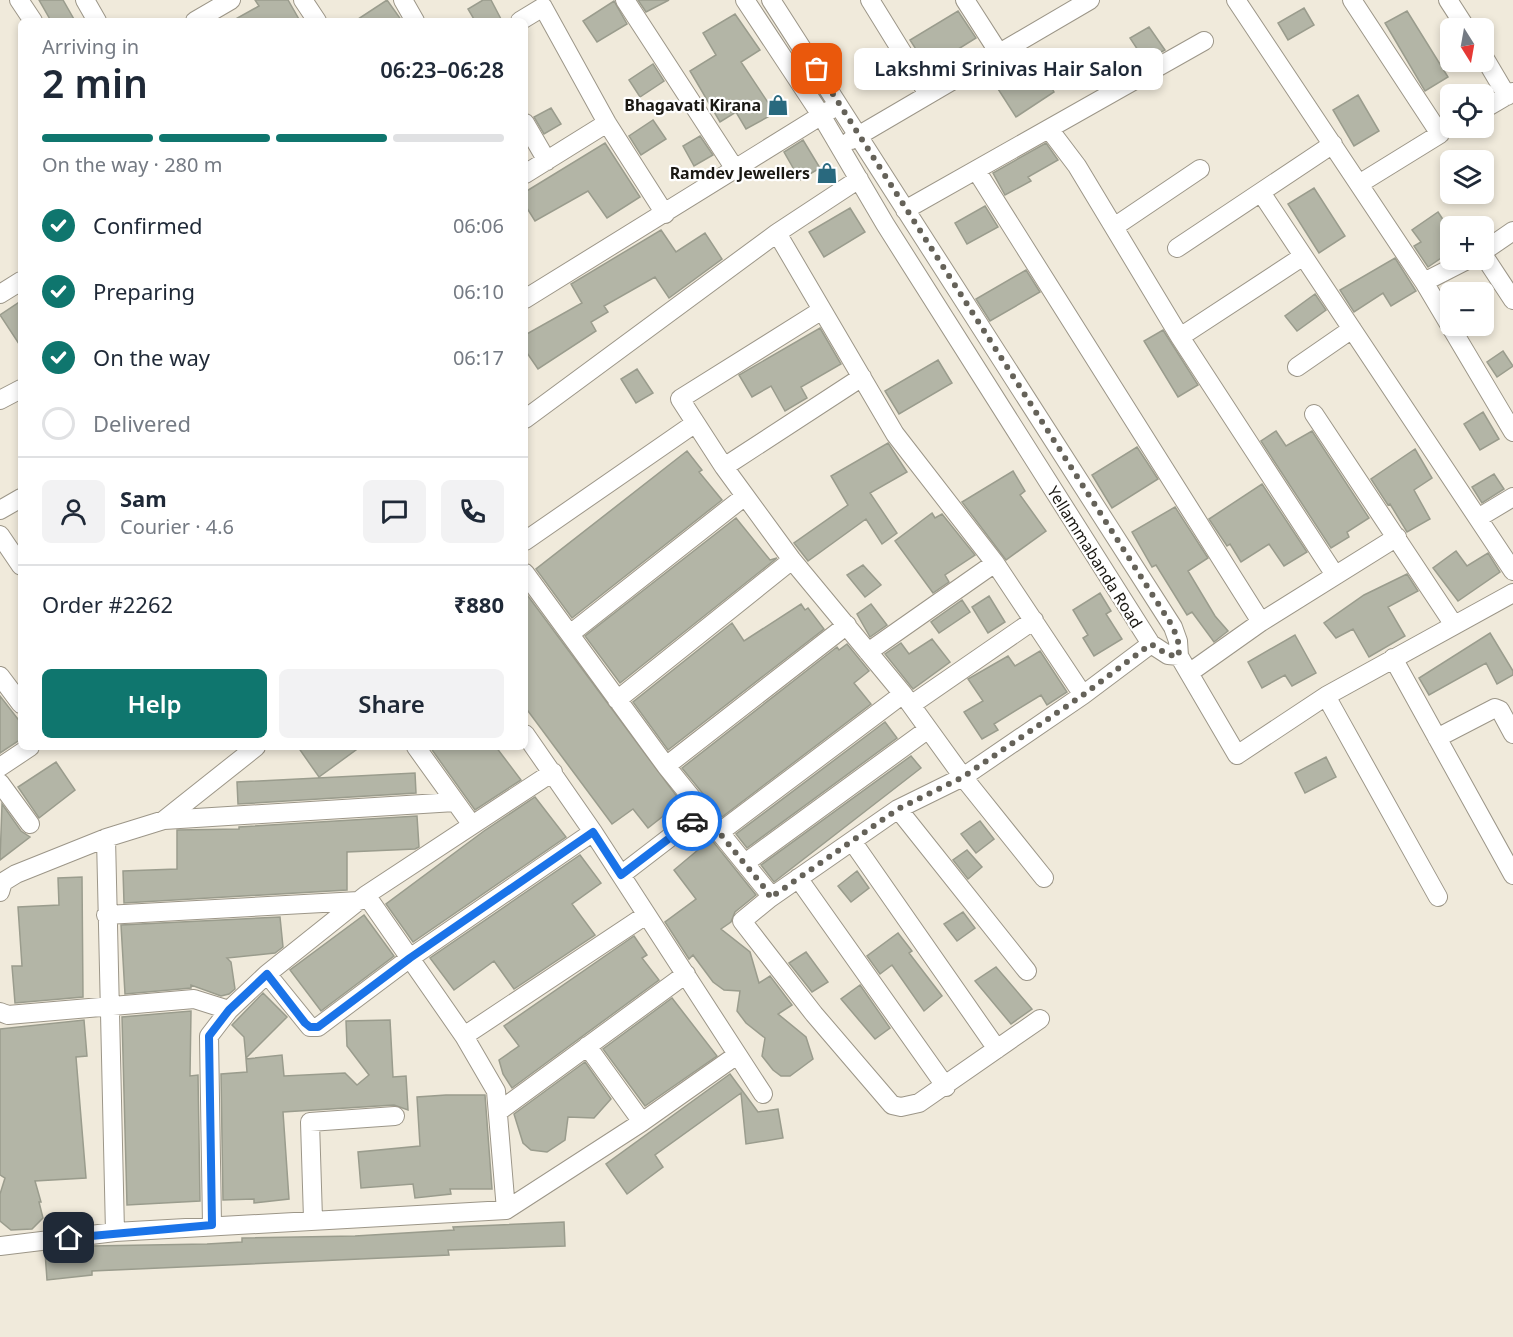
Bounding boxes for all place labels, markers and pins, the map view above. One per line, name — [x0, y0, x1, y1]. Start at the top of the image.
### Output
pin — [791, 43, 842, 94]
callout: Lakshmi Srinivas Hair Salon — [853, 48, 1162, 90]
shop icon: Bhagavati Kirana — [766, 93, 790, 117]
place label: Bhagavati Kirana — [624, 94, 761, 116]
shop icon: Ramdev Jewellers — [815, 161, 839, 185]
place label: Ramdev Jewellers — [670, 162, 810, 184]
pin — [43, 1212, 94, 1263]

